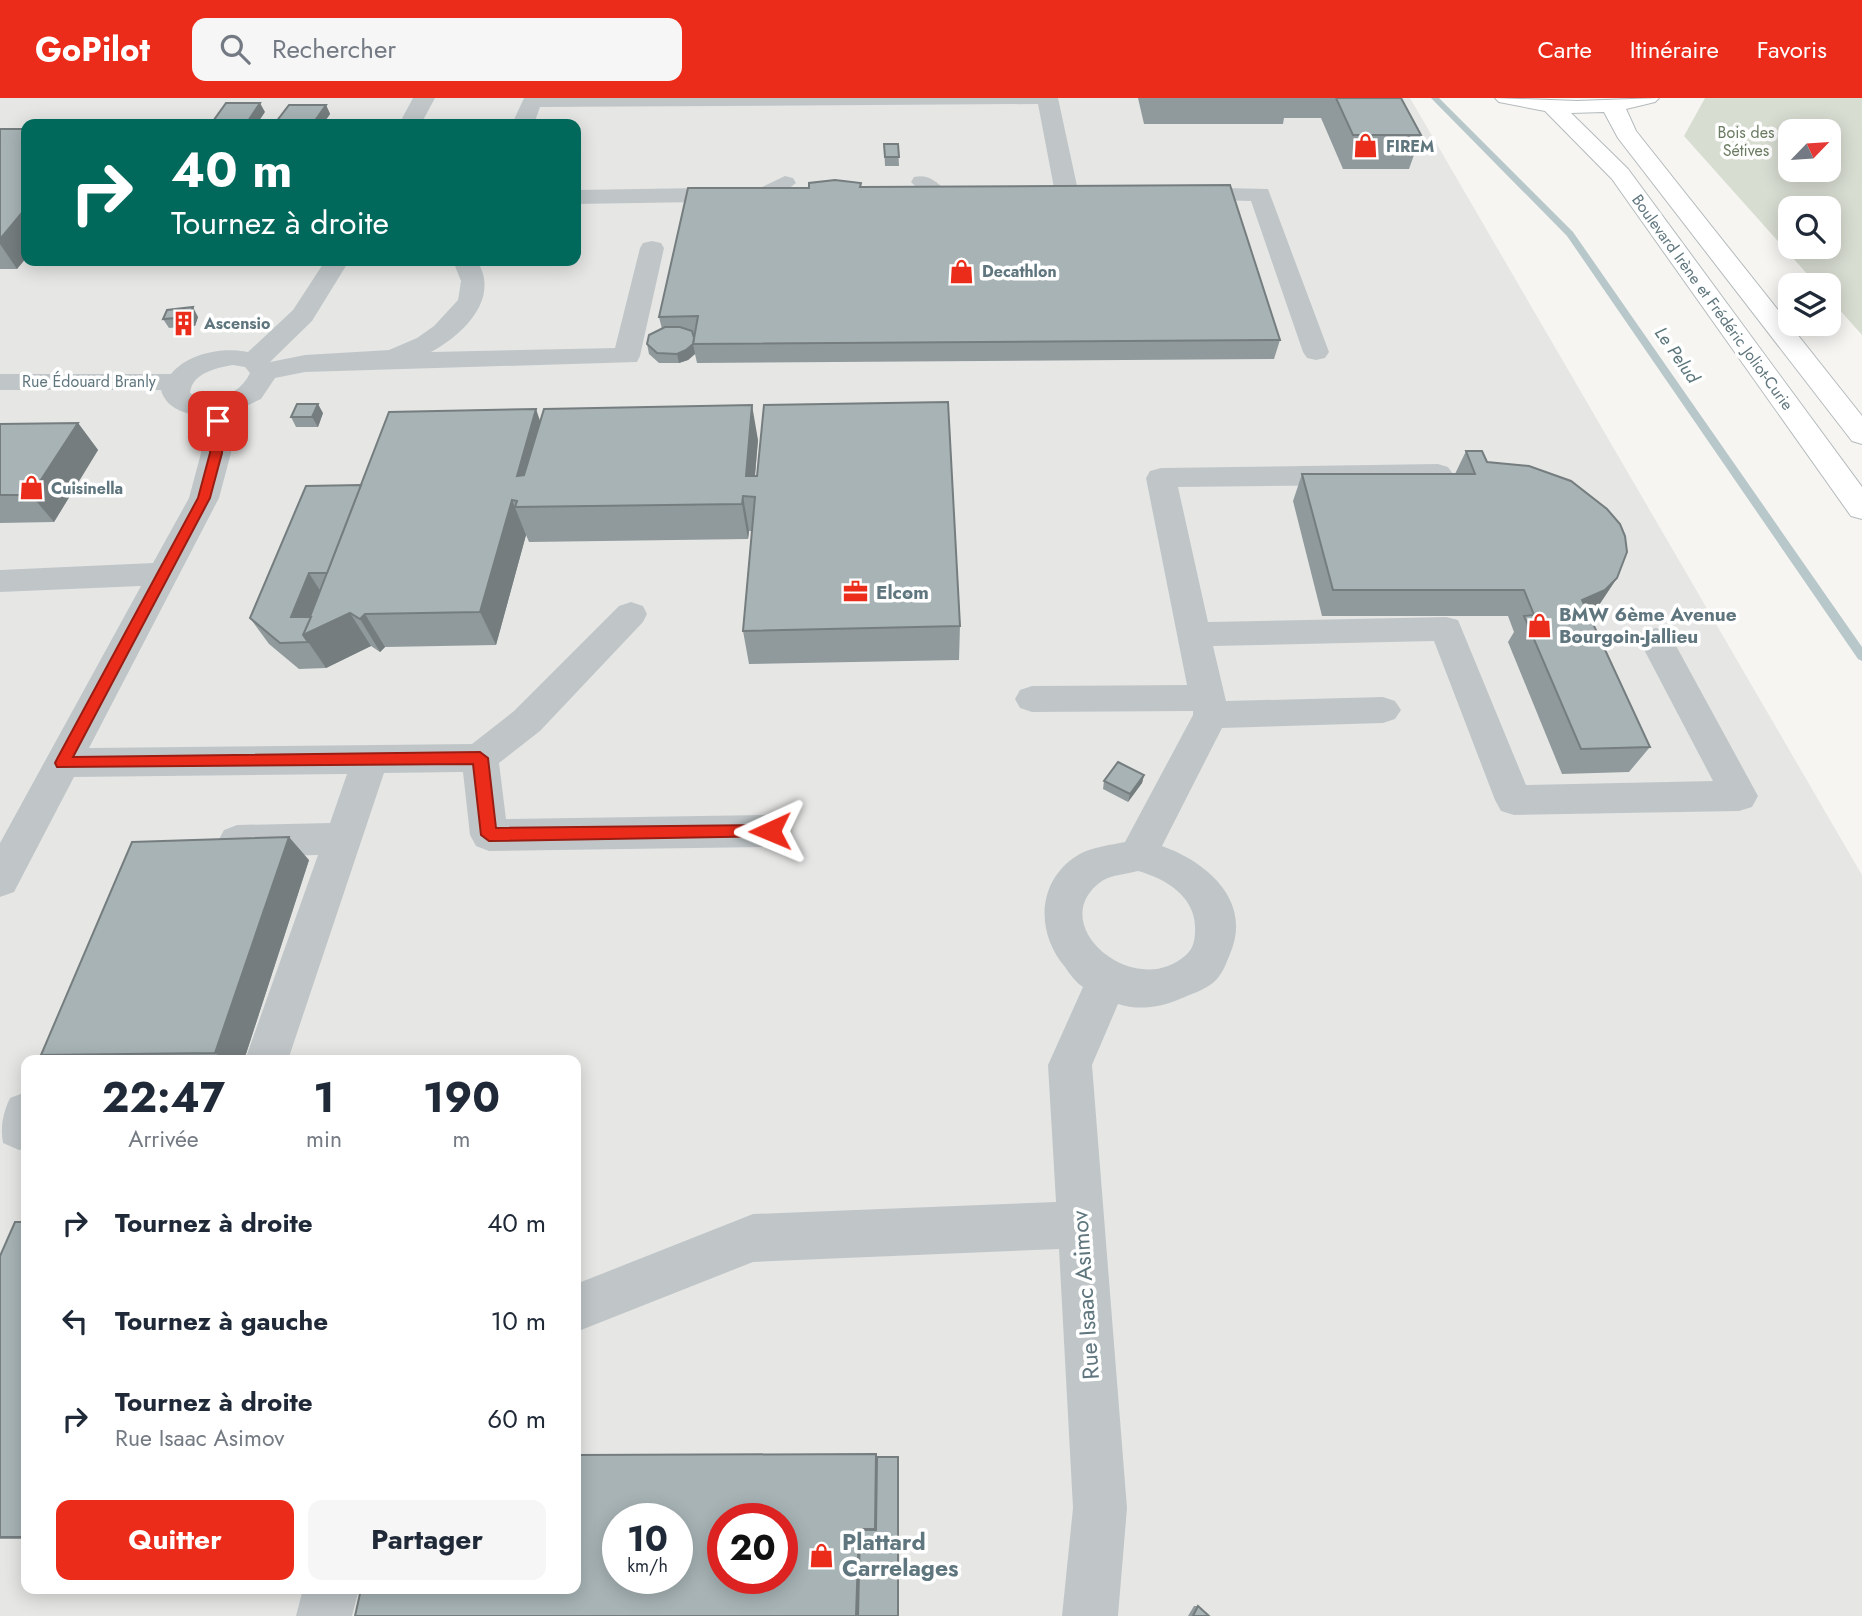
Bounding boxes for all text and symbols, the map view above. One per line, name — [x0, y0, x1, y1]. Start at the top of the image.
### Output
search box — [192, 18, 682, 81]
text: GoPilot — [35, 26, 150, 73]
icon: search — [216, 30, 254, 68]
text: Rechercher — [272, 30, 396, 68]
text: Carte — [1537, 32, 1592, 67]
text: Itinéraire — [1630, 32, 1719, 67]
text: Favoris — [1757, 32, 1827, 67]
north arrow — [1778, 119, 1841, 182]
map controls — [1778, 119, 1841, 336]
park label: Bois des Sétives — [1718, 121, 1774, 162]
shop icon: FIREM — [1352, 132, 1380, 160]
text: 40 m — [171, 135, 293, 205]
place label: FIREM — [1386, 135, 1434, 158]
icon: right — [56, 147, 147, 238]
street label: Boulevard Irène et Frédéric Joliot-Curie — [1626, 190, 1799, 415]
button: search — [1778, 196, 1841, 259]
text: Tournez à droite — [171, 200, 389, 246]
shop icon: Decathlon — [948, 257, 976, 285]
place label: Decathlon — [982, 260, 1057, 283]
button: layers — [1778, 273, 1841, 336]
building icon: Ascensio — [170, 309, 198, 337]
place label: Ascensio — [203, 312, 270, 335]
water label: Le Pelud — [1648, 322, 1706, 389]
street label: Rue Édouard Branly — [22, 370, 157, 393]
pin — [188, 391, 248, 451]
icon: arrive — [199, 402, 237, 440]
shop icon: Cuisinella — [17, 474, 45, 502]
place label: Cuisinella — [51, 477, 123, 500]
office icon: Elcom — [842, 578, 870, 606]
place label: Elcom — [876, 579, 929, 606]
place label: BMW 6ème Avenue Bourgoin-Jallieu — [1559, 601, 1737, 650]
shop icon: BMW 6ème Avenue Bourgoin-Jallieu — [1525, 611, 1553, 639]
position arrow — [733, 794, 807, 868]
text: 22:47 — [102, 1067, 225, 1128]
text: 1 — [313, 1067, 335, 1128]
text: 190 — [423, 1067, 500, 1128]
text: Arrivée — [128, 1122, 199, 1156]
text: min — [306, 1122, 342, 1156]
text: m — [453, 1122, 470, 1156]
icon: right — [56, 1204, 94, 1242]
text: Tournez à droite — [115, 1204, 313, 1242]
text: 40 m — [487, 1204, 546, 1242]
street label: Rue Isaac Asimov — [1062, 1208, 1108, 1381]
icon: left — [56, 1302, 94, 1340]
text: Tournez à gauche — [115, 1302, 328, 1340]
text: 10 m — [491, 1302, 546, 1340]
text: Tournez à droite — [115, 1383, 313, 1421]
icon: right — [56, 1400, 94, 1438]
text: 60 m — [487, 1400, 546, 1438]
text: Rue Isaac Asimov — [115, 1421, 284, 1455]
button: Quitter — [56, 1500, 294, 1580]
button: Partager — [308, 1500, 546, 1580]
speed limit sign: 20 — [707, 1503, 798, 1594]
text: 10 — [627, 1514, 668, 1564]
place label: Plattard Carrelages — [842, 1525, 959, 1585]
shop icon: Plattard Carrelages — [808, 1541, 836, 1569]
text: km/h — [627, 1553, 668, 1579]

